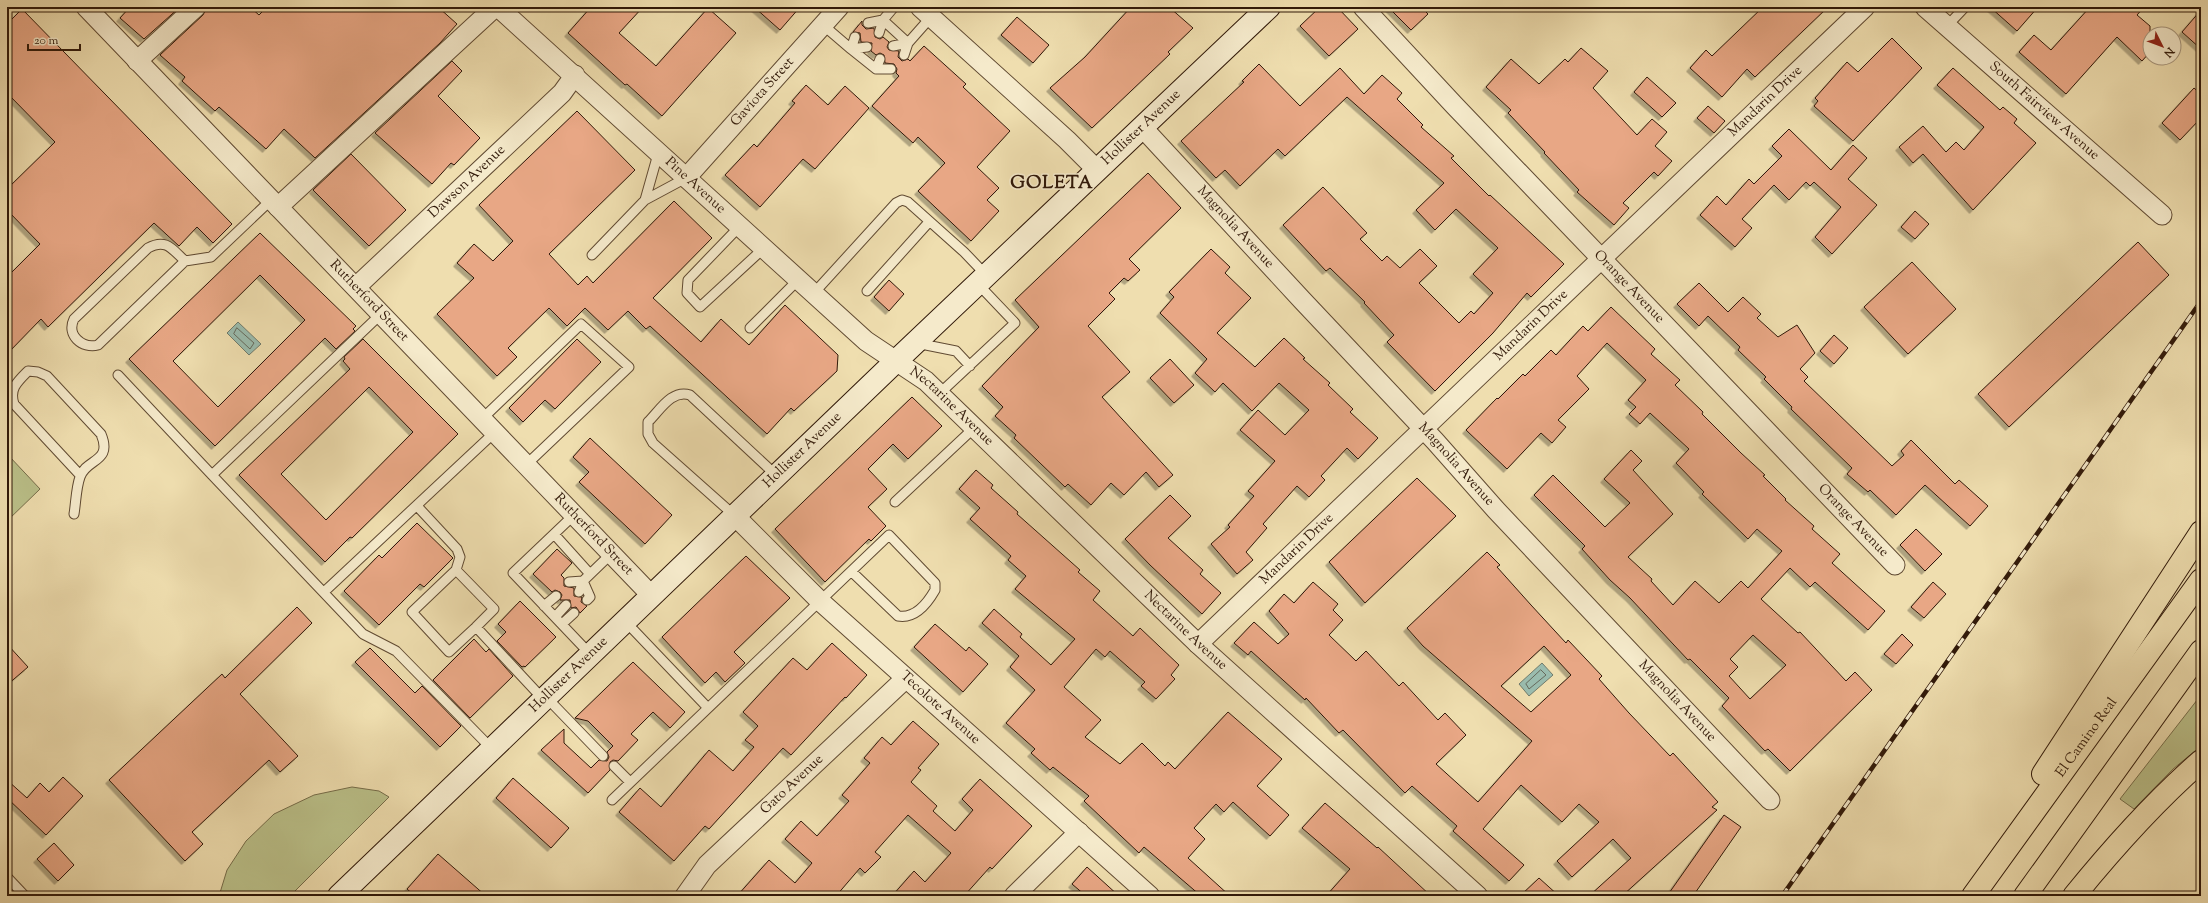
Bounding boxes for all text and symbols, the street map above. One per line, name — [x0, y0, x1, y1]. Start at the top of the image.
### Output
scale bar — [28, 26, 80, 52]
north arrow — [2142, 26, 2182, 66]
text: 20 m — [34, 32, 59, 50]
text: N — [2160, 43, 2178, 61]
street label: Gaviota Street — [726, 53, 799, 131]
street label: South Fairview Avenue — [1984, 57, 2103, 165]
street label: Mandarin Drive — [1724, 61, 1807, 142]
street label: Hollister Avenue — [1098, 85, 1186, 170]
street label: Dawson Avenue — [424, 141, 510, 223]
street label: Pine Avenue — [660, 153, 730, 219]
district label: GOLETA — [1010, 171, 1094, 197]
street label: Magnolia Avenue — [1192, 182, 1278, 273]
street label: Orange Avenue — [1589, 246, 1669, 328]
street label: Rutherford Street — [324, 256, 413, 347]
street label: Mandarin Drive — [1490, 285, 1573, 366]
street label: Nectarine Avenue — [905, 362, 998, 451]
street label: Hollister Avenue — [759, 408, 847, 493]
street label: Magnolia Avenue — [1413, 419, 1498, 511]
street label: Orange Avenue — [1813, 480, 1893, 562]
street label: Rutherford Street — [549, 489, 638, 580]
street label: Mandarin Drive — [1256, 509, 1339, 590]
street label: Nectarine Avenue — [1139, 586, 1231, 675]
street label: Hollister Avenue — [525, 632, 613, 718]
street label: Magnolia Avenue — [1633, 656, 1721, 747]
street label: Tecolote Avenue — [895, 667, 984, 750]
street label: El Camino Real — [2052, 694, 2123, 782]
street label: Gato Avenue — [756, 750, 828, 820]

